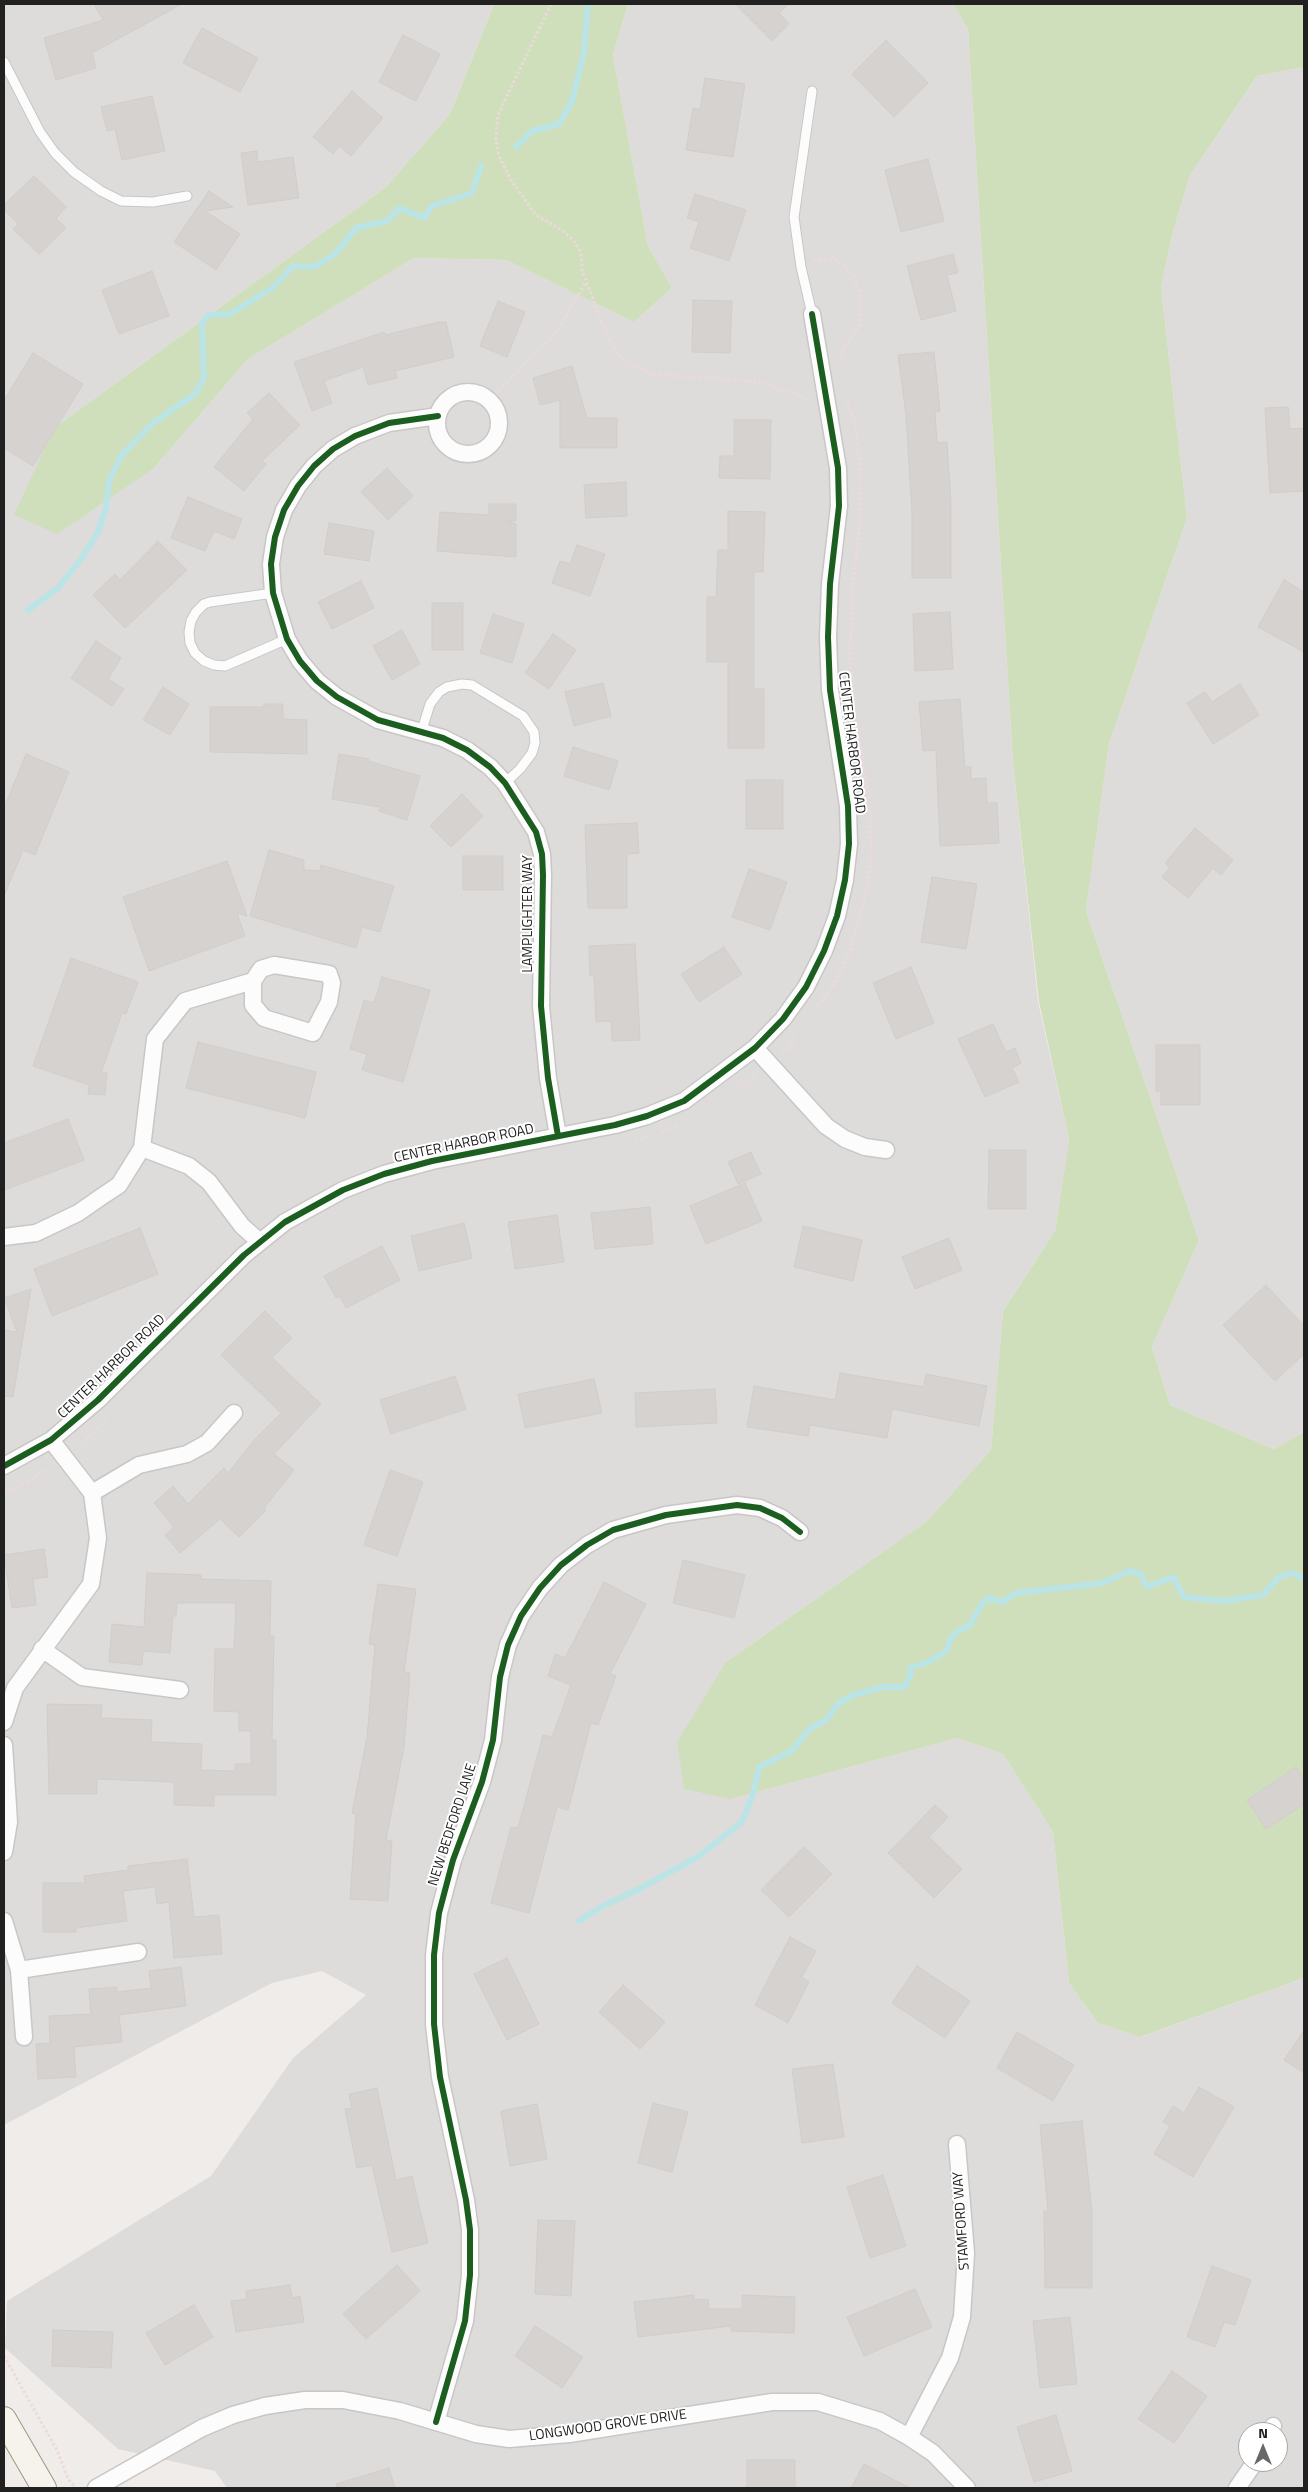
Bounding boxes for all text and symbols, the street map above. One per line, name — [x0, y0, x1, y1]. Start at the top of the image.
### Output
street label: CENTER HARBOR ROAD — [834, 671, 868, 815]
street label: LAMPLIGHTER WAY — [521, 855, 537, 973]
street label: CENTER HARBOR ROAD — [392, 1121, 536, 1167]
street label: CENTER HARBOR ROAD — [55, 1311, 169, 1423]
street label: NEW BEDFORD LANE — [425, 1762, 481, 1888]
street label: STAMFORD WAY — [950, 2171, 974, 2271]
street label: LONGWOOD GROVE DRIVE — [528, 2407, 688, 2445]
north arrow — [1238, 2422, 1288, 2472]
text: N — [1258, 2422, 1268, 2443]

